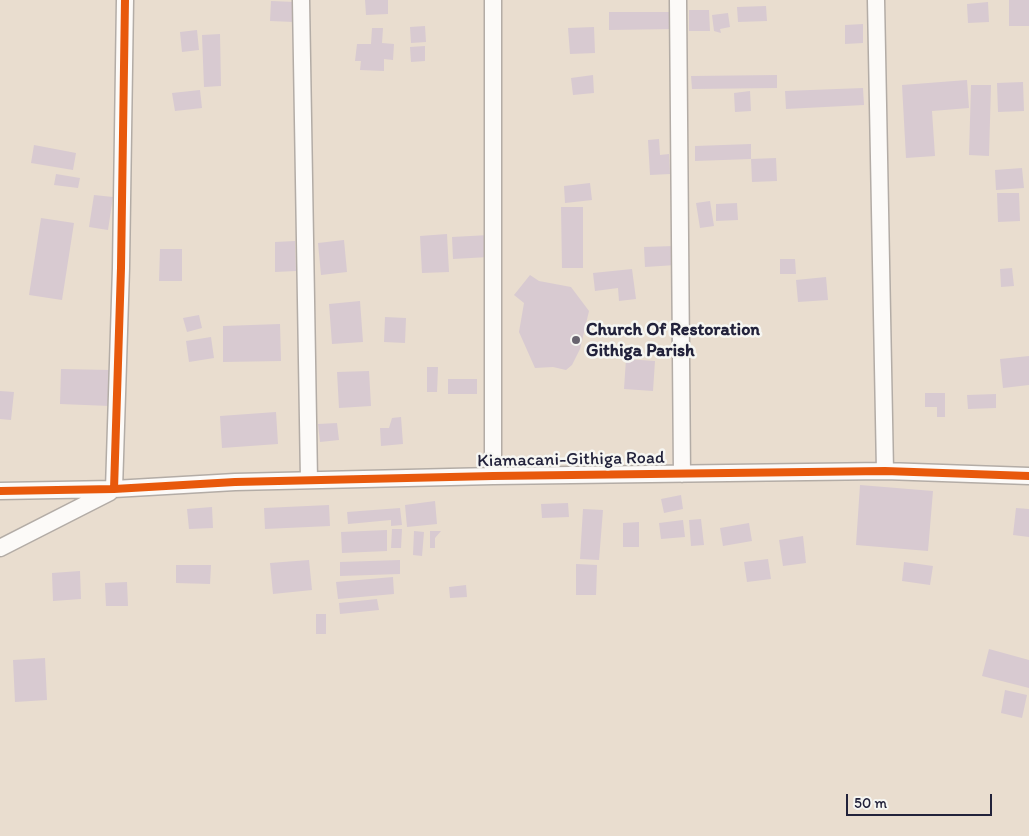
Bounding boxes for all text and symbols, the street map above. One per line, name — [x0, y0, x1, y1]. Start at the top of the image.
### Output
place label: Church Of Restoration Githiga Parish — [586, 319, 760, 362]
marker: Church Of Restoration Githiga Parish — [570, 334, 582, 346]
street label: Kiamacani-Githiga Road — [477, 448, 665, 472]
scale bar — [849, 784, 995, 816]
text: 50 m — [854, 794, 887, 812]

